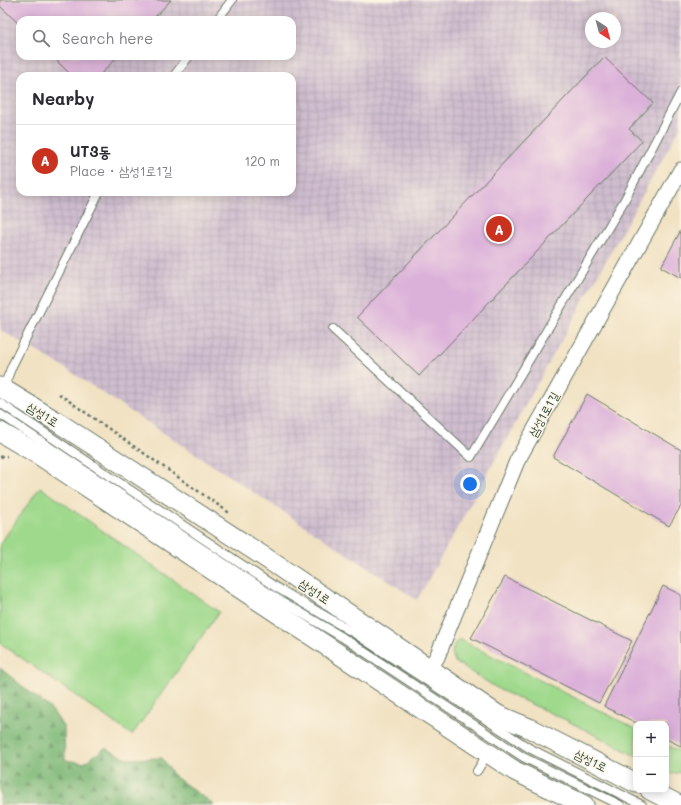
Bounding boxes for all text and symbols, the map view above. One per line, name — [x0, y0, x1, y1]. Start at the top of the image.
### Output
north arrow — [585, 12, 621, 48]
search box — [16, 16, 296, 60]
icon: search — [30, 27, 52, 49]
text: Search here — [62, 28, 153, 48]
text: Nearby — [32, 87, 94, 109]
text: UT3동 — [70, 141, 111, 161]
text: A — [40, 152, 50, 169]
text: 120 m — [244, 152, 280, 169]
text: Place · 삼성1로1길 — [70, 162, 172, 179]
pin: A — [486, 214, 512, 244]
street label: 삼성1로1길 — [524, 388, 562, 439]
street label: 삼성1로 — [24, 398, 62, 430]
your location — [460, 474, 480, 494]
street label: 삼성1로 — [296, 575, 334, 607]
map controls — [633, 721, 669, 793]
button: + — [633, 721, 669, 757]
street label: 삼성1로 — [572, 745, 610, 775]
button: − — [633, 757, 669, 793]

